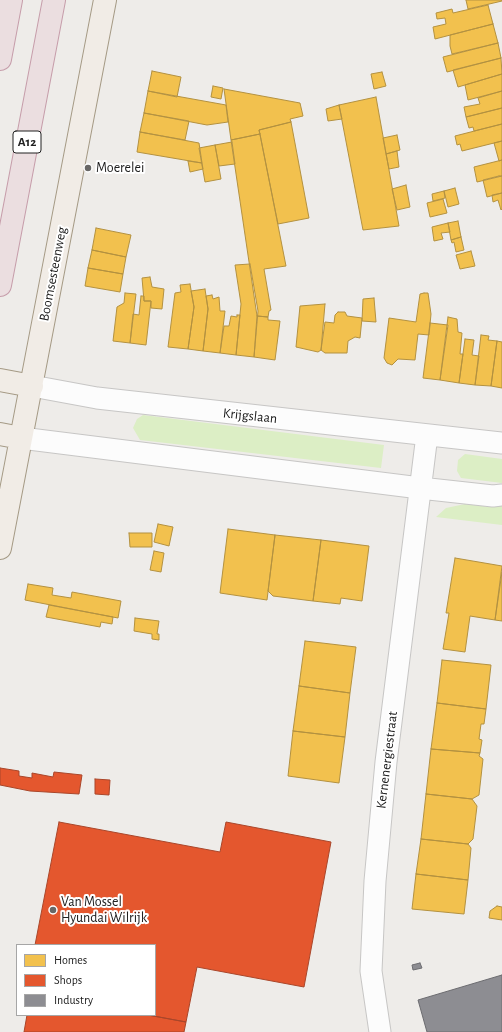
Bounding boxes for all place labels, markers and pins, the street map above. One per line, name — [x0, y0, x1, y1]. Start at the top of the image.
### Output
place label: Moerelei — [96, 160, 144, 176]
marker: Moerelei — [83, 163, 93, 173]
place label: Van Mossel Hyundai Wilrijk — [61, 894, 147, 926]
marker: Van Mossel Hyundai Wilrijk — [48, 905, 58, 915]

